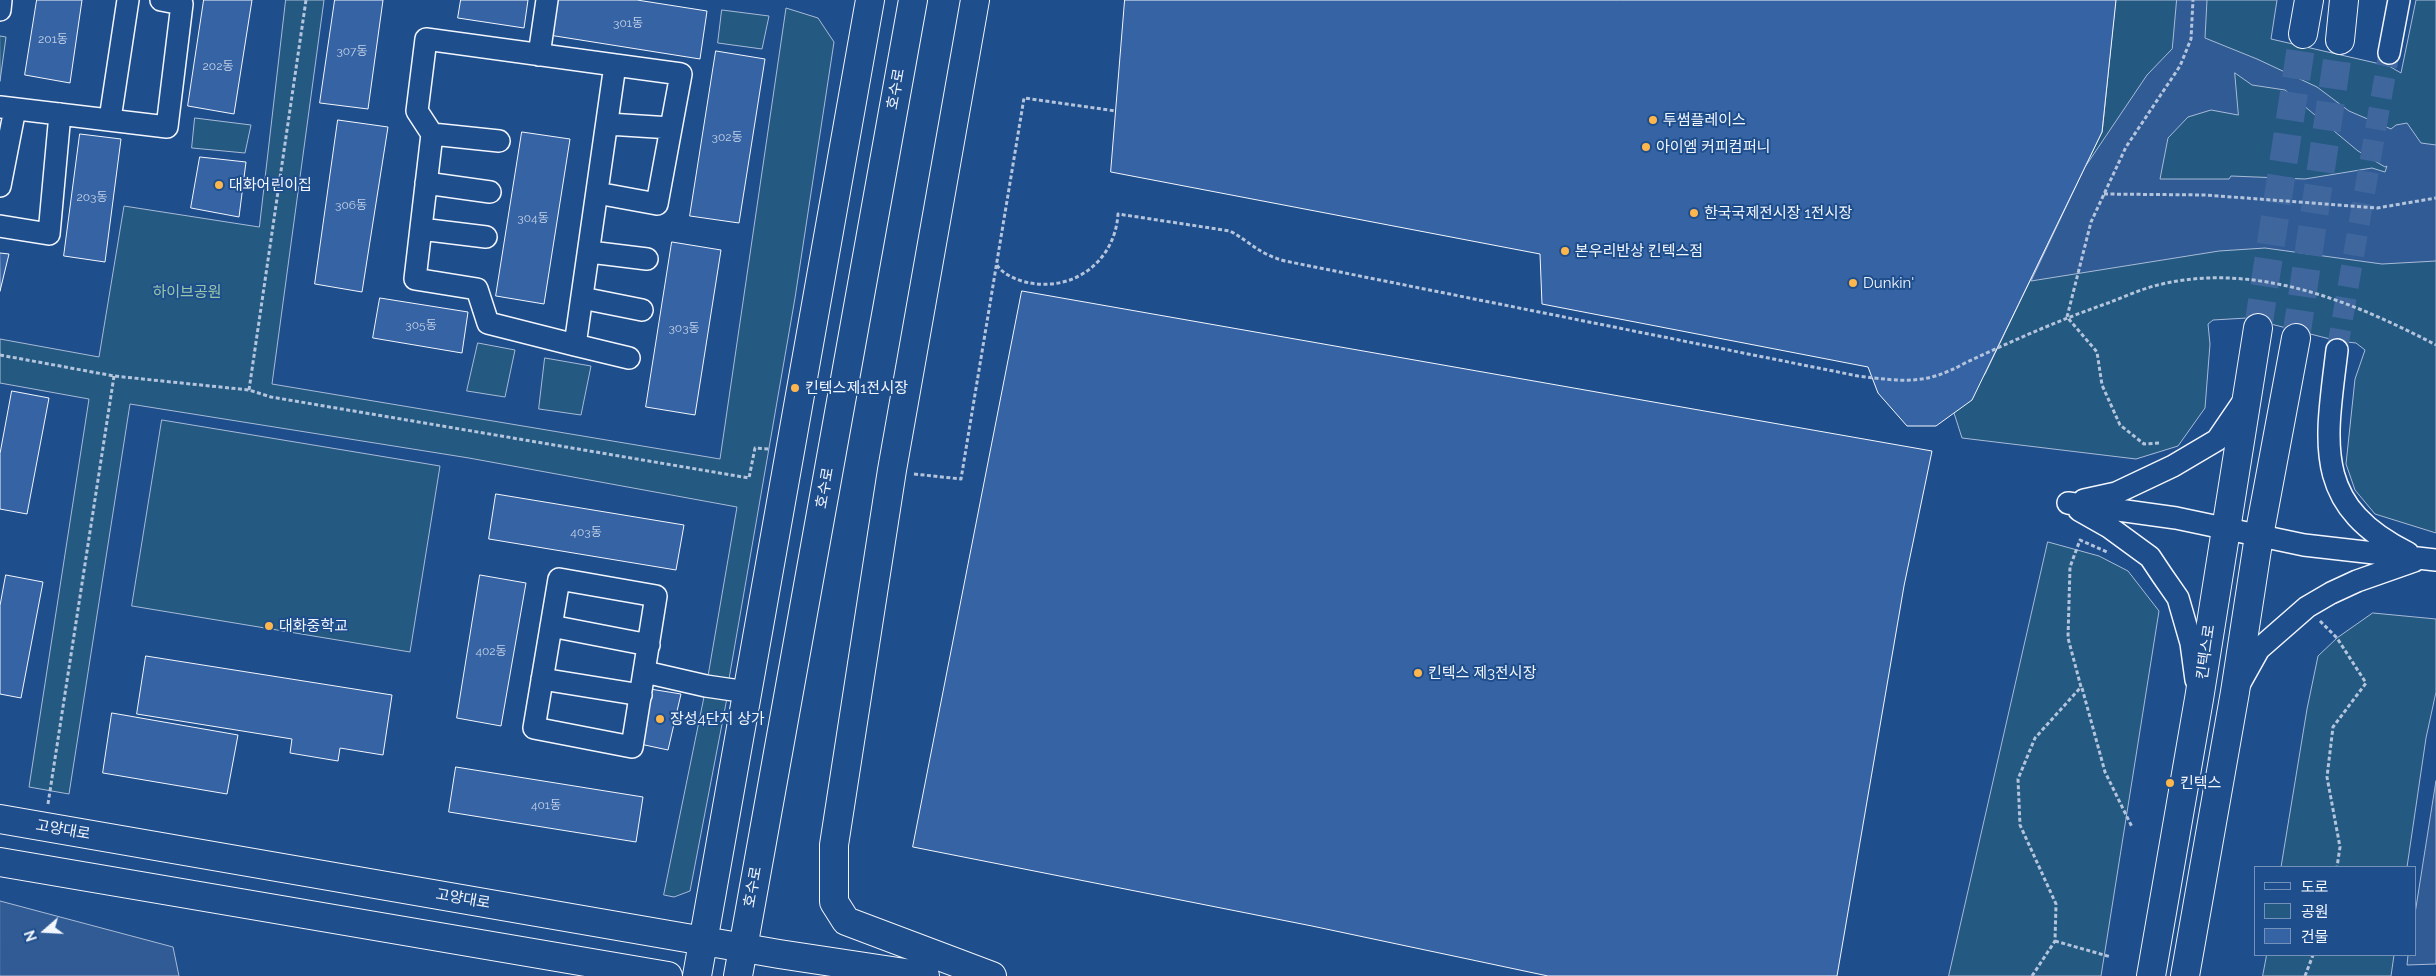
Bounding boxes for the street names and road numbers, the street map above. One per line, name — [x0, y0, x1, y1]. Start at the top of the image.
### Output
street label: 호수로 — [884, 67, 908, 111]
street label: 호수로 — [813, 466, 837, 510]
street label: 킨텍스로 — [2193, 623, 2219, 681]
street label: 고양대로 — [34, 816, 92, 844]
street label: 호수로 — [741, 865, 765, 909]
street label: 고양대로 — [434, 885, 492, 913]

